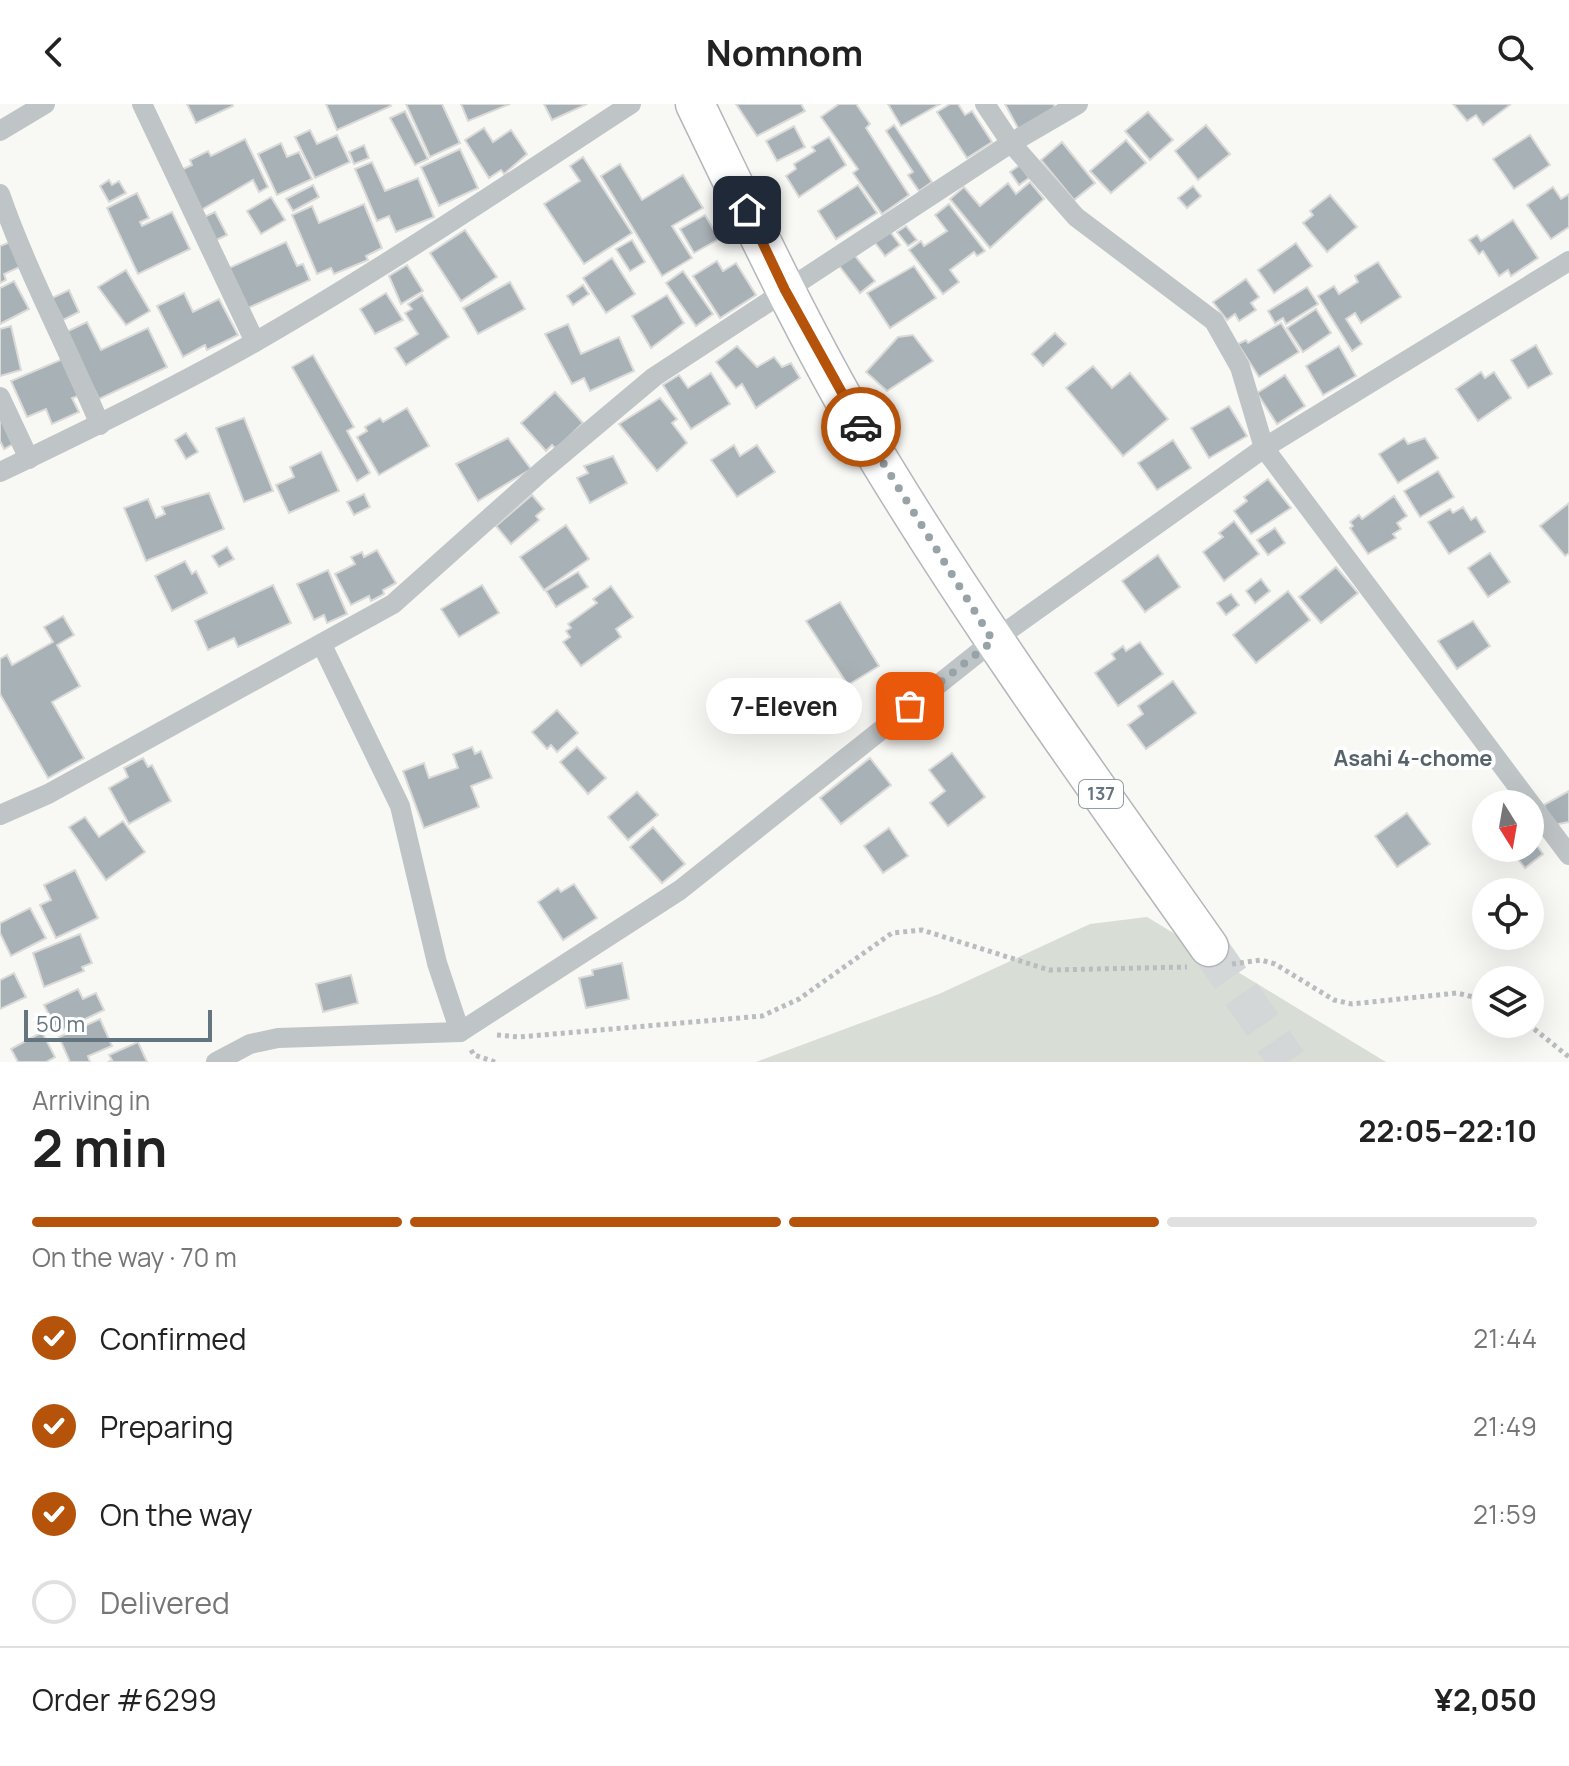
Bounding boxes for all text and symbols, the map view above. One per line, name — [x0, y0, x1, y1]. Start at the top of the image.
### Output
text: Nomnom — [706, 28, 863, 77]
icon: back — [32, 30, 76, 74]
icon: search — [1493, 30, 1537, 74]
pin — [713, 176, 781, 244]
icon: home — [725, 188, 769, 232]
courier — [821, 387, 901, 467]
icon: car — [839, 405, 883, 449]
pin — [876, 672, 944, 740]
callout: 7-Eleven — [706, 678, 862, 734]
icon: bag — [888, 684, 932, 728]
text: 7-Eleven — [730, 688, 838, 724]
district label: Asahi 4-chome — [1333, 743, 1493, 773]
road number: 137 — [1079, 780, 1123, 808]
north arrow — [1472, 790, 1544, 862]
map controls — [1472, 790, 1544, 1038]
button: locate — [1472, 878, 1544, 950]
button: layers — [1472, 966, 1544, 1038]
scale bar — [24, 1006, 212, 1042]
text: 50 m — [36, 1009, 85, 1039]
text: Arriving in — [32, 1082, 150, 1118]
text: 22:05–22:10 — [1359, 1110, 1537, 1151]
text: 2 min — [32, 1112, 167, 1183]
text: On the way · 70 m — [32, 1239, 237, 1275]
icon: check — [32, 1316, 76, 1360]
text: Confirmed — [100, 1318, 247, 1359]
text: 21:44 — [1473, 1320, 1537, 1356]
icon: check — [32, 1404, 76, 1448]
text: Preparing — [100, 1406, 234, 1447]
text: 21:49 — [1473, 1408, 1537, 1444]
icon: check — [32, 1492, 76, 1536]
text: On the way — [100, 1494, 253, 1535]
text: 21:59 — [1473, 1496, 1537, 1532]
text: Delivered — [100, 1582, 230, 1623]
text: Order #6299 — [32, 1679, 217, 1720]
text: ¥2,050 — [1435, 1679, 1537, 1720]

